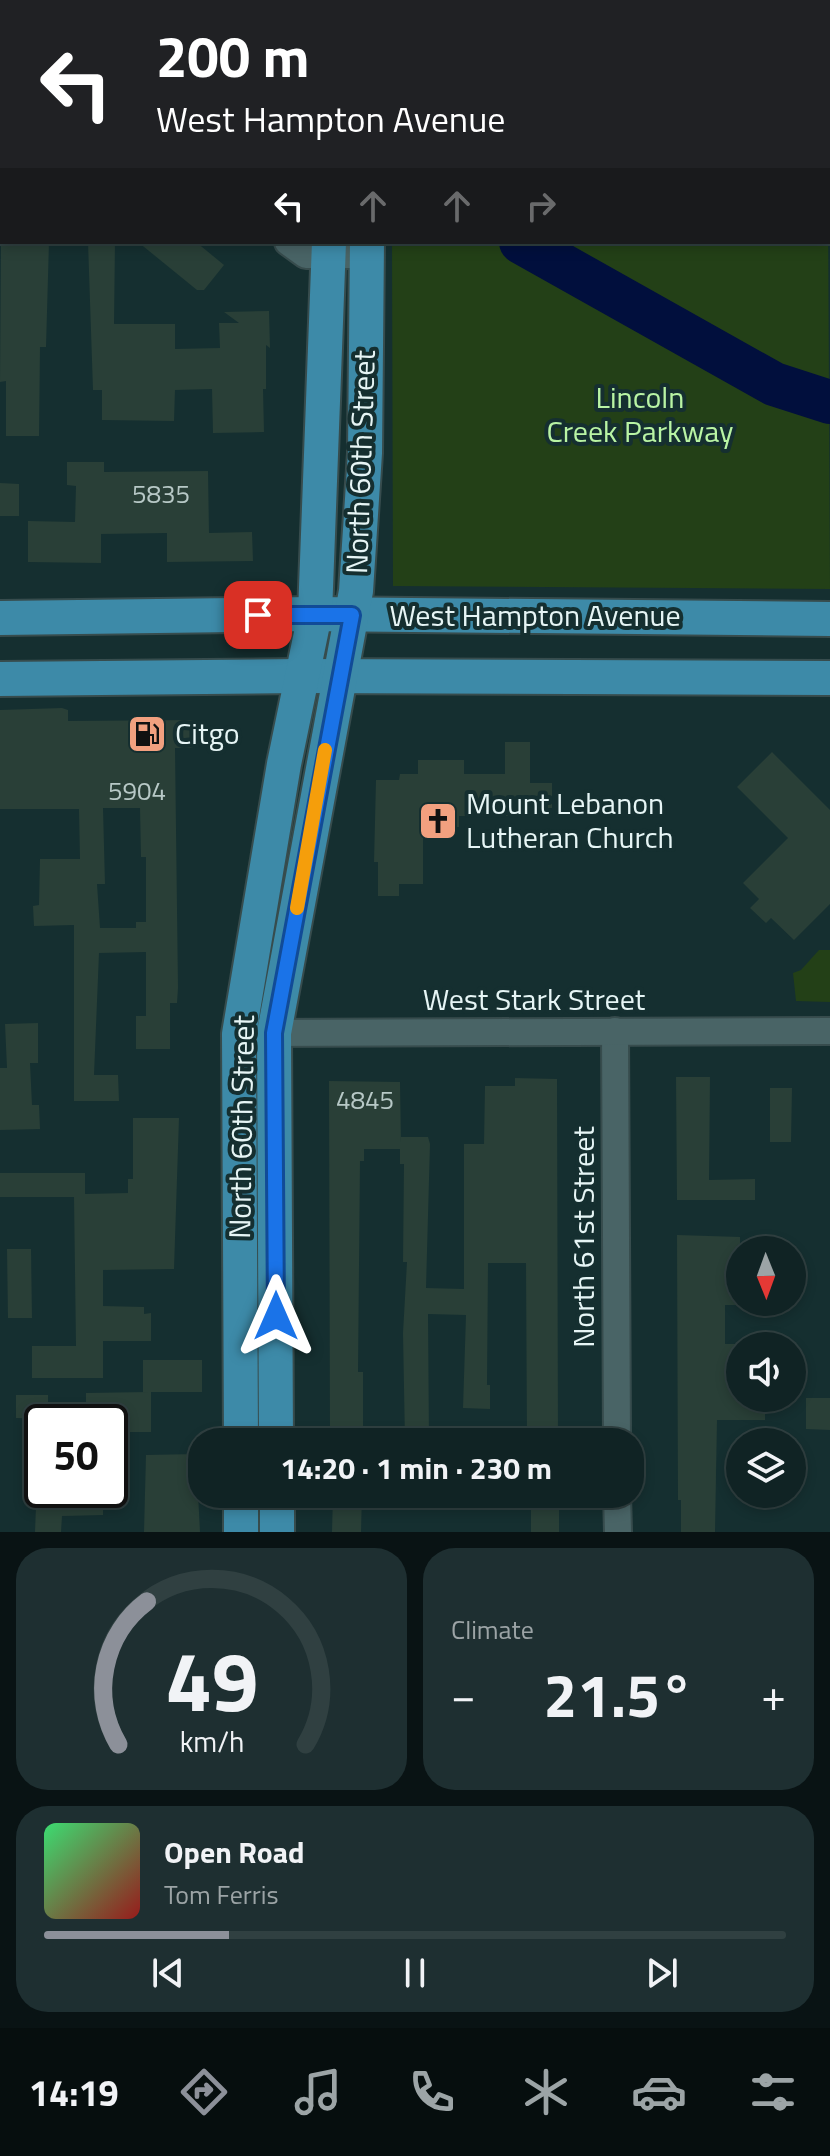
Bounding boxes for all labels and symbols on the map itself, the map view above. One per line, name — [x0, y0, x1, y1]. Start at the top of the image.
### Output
street label: North 60th Street — [333, 349, 387, 575]
park label: Lincoln Creek Parkway — [546, 374, 734, 454]
house number: 5835 — [132, 474, 190, 513]
pin — [224, 581, 292, 649]
street label: West Hampton Avenue — [389, 592, 681, 638]
place label: Citgo — [175, 710, 240, 756]
fuel station icon: Citgo — [126, 713, 168, 755]
house number: 5904 — [108, 771, 166, 810]
place label: Mount Lebanon Lutheran Church — [466, 780, 674, 860]
church icon: Mount Lebanon Lutheran Church — [417, 800, 459, 842]
street label: West Stark Street — [423, 976, 646, 1022]
street label: North 60th Street — [216, 1014, 266, 1239]
house number: 4845 — [336, 1080, 394, 1119]
street label: North 61st Street — [560, 1126, 606, 1348]
north arrow — [726, 1236, 806, 1316]
position arrow — [234, 1274, 318, 1358]
speed limit sign: 50 — [24, 1404, 128, 1508]

